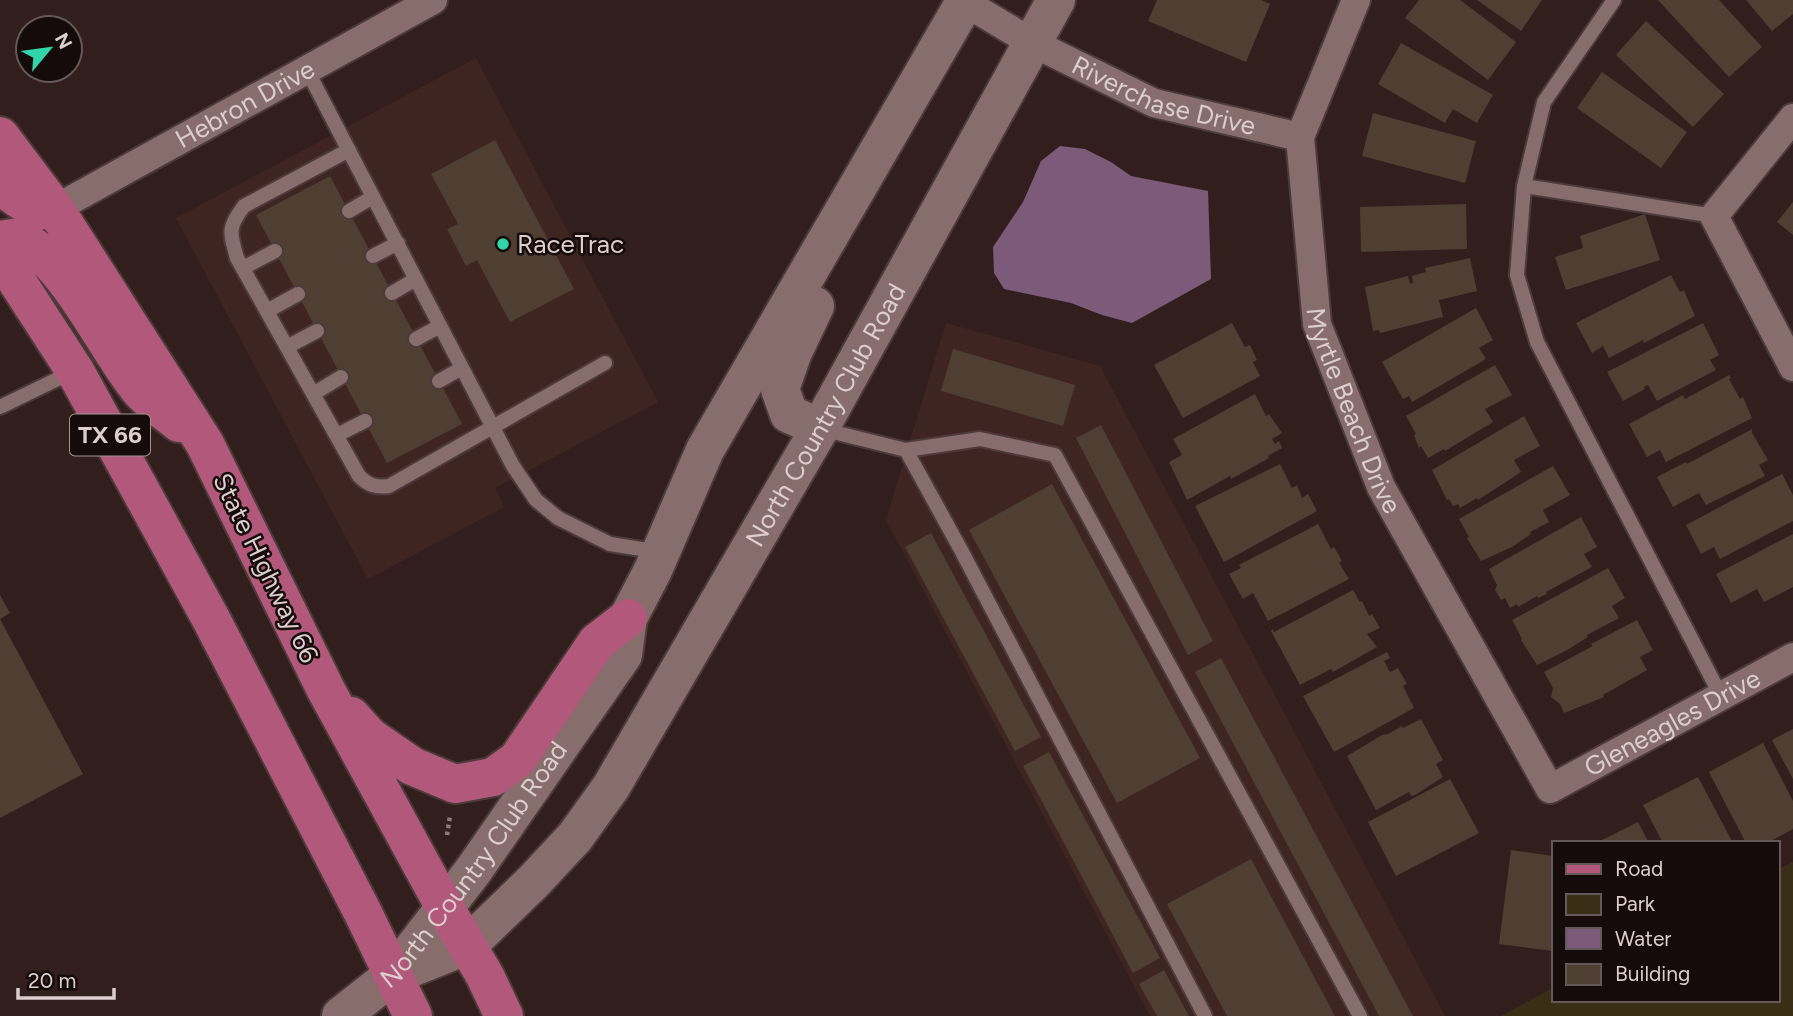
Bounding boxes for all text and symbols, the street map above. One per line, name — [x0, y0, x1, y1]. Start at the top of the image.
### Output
north arrow — [14, 14, 84, 84]
text: N — [50, 29, 77, 53]
street label: Riverchase Drive — [1067, 49, 1259, 142]
street label: Hebron Drive — [170, 53, 320, 155]
place label: RaceTrac — [517, 228, 624, 260]
marker: RaceTrac — [495, 236, 511, 252]
street label: North Country Club Road — [739, 278, 913, 552]
street label: Myrtle Beach Drive — [1300, 306, 1409, 519]
road number: TX 66 — [70, 414, 150, 456]
street label: State Highway 66 — [206, 468, 326, 668]
street label: Gleneagles Drive — [1579, 662, 1766, 783]
street label: North Country Club Road — [374, 735, 574, 995]
legend — [1552, 841, 1779, 1002]
text: Road — [1615, 856, 1663, 881]
text: Park — [1615, 891, 1656, 916]
text: Water — [1615, 926, 1671, 951]
scale bar — [18, 956, 114, 1000]
text: Building — [1615, 961, 1690, 986]
text: 20 m — [28, 968, 76, 993]

